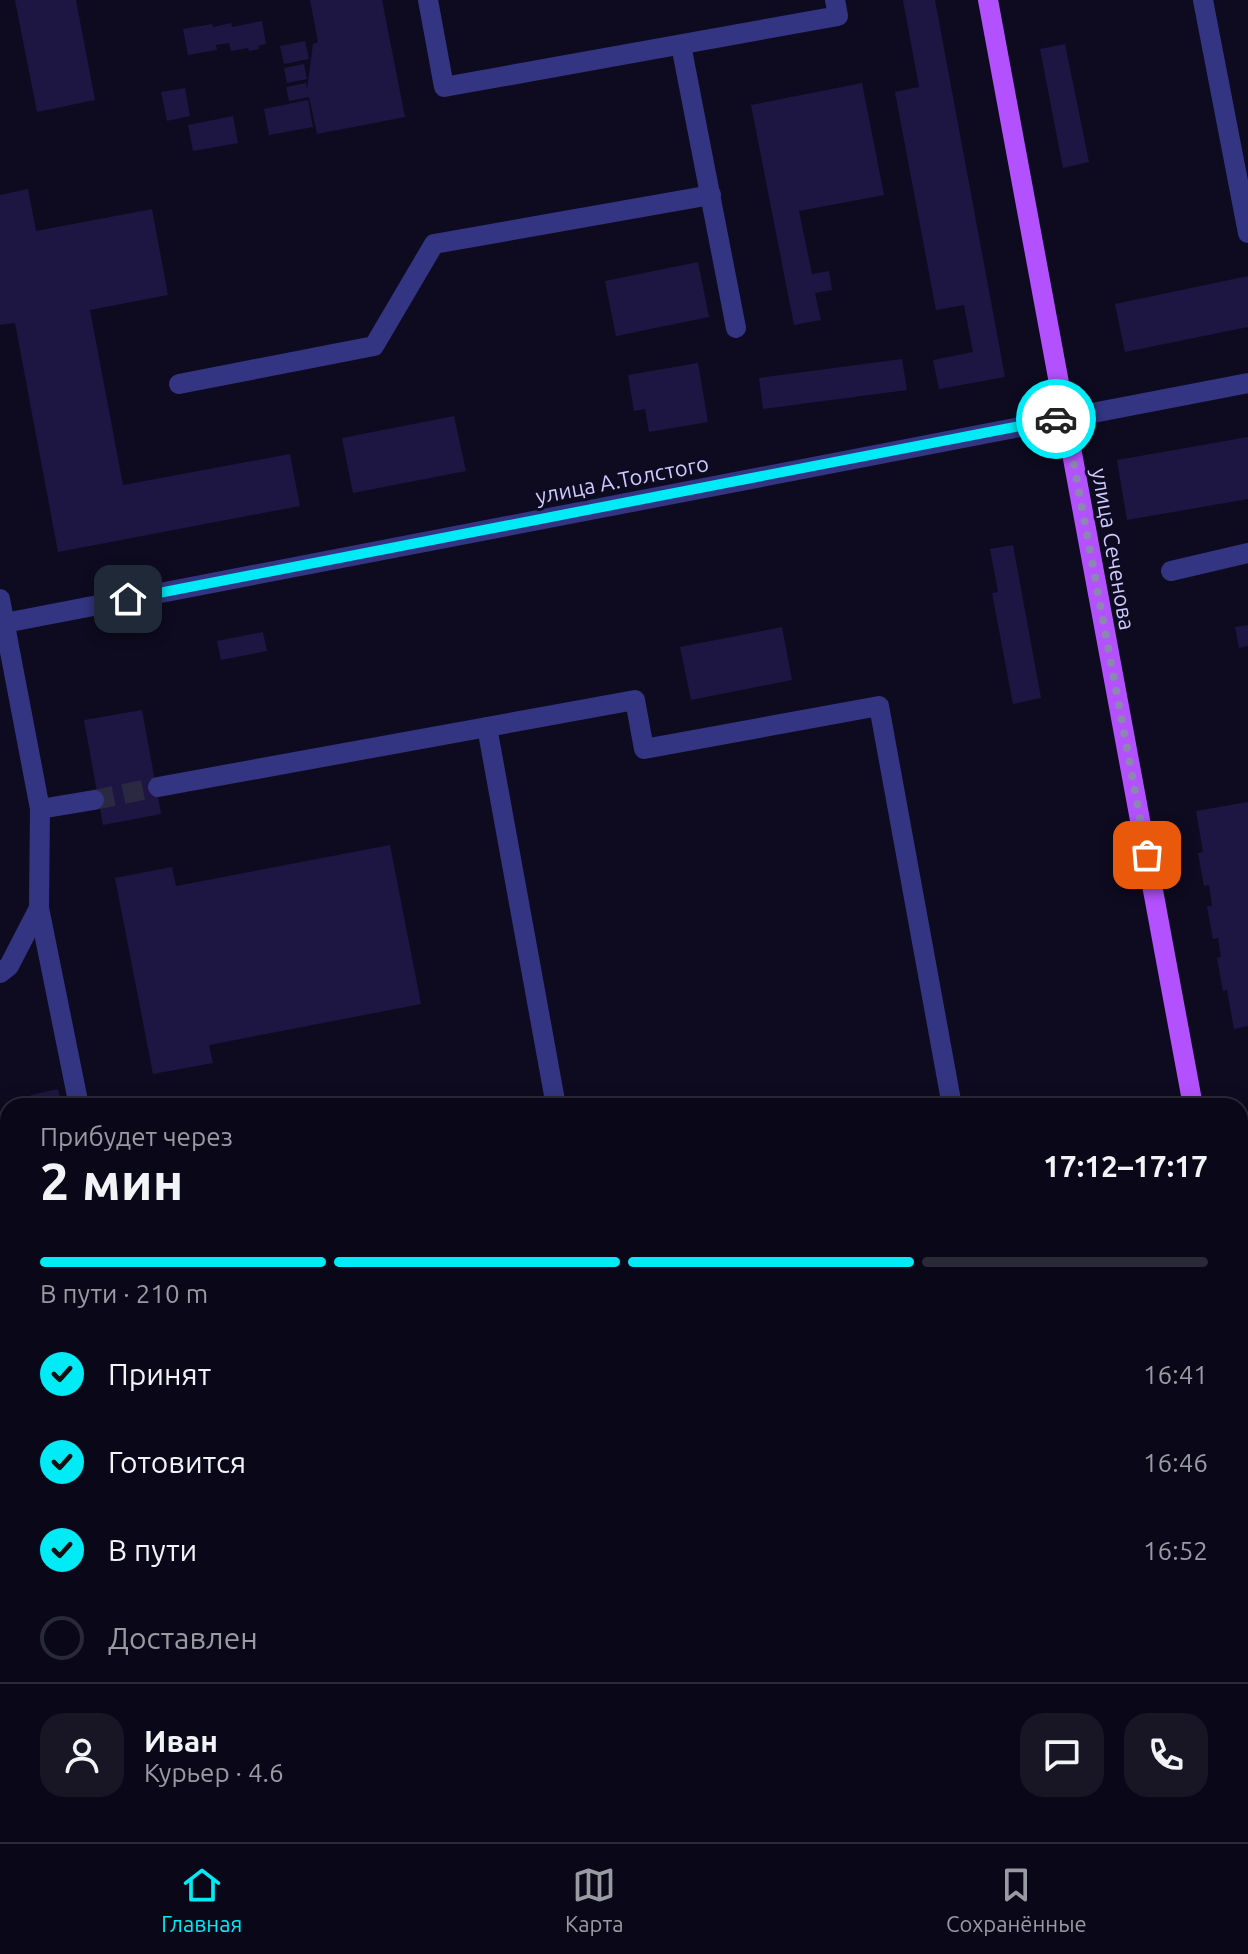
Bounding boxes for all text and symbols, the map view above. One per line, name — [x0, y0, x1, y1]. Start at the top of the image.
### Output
courier — [1016, 379, 1096, 459]
icon: car — [1034, 397, 1078, 441]
street label: улица А.Толстого — [533, 450, 711, 508]
street label: улица Сеченова — [1087, 466, 1141, 632]
pin — [94, 565, 162, 633]
icon: home — [106, 577, 150, 621]
pin — [1113, 821, 1181, 889]
icon: bag — [1125, 833, 1169, 877]
text: Прибудет через — [40, 1122, 233, 1151]
text: 17:12–17:17 — [1043, 1149, 1208, 1183]
text: 2 мин — [40, 1152, 183, 1210]
text: В пути · 210 m — [40, 1279, 208, 1308]
icon: check — [40, 1352, 84, 1396]
text: Принят — [108, 1357, 211, 1391]
text: 16:41 — [1143, 1360, 1208, 1389]
icon: check — [40, 1440, 84, 1484]
text: Готовится — [108, 1445, 246, 1479]
text: 16:46 — [1143, 1448, 1208, 1477]
icon: check — [40, 1528, 84, 1572]
text: В пути — [108, 1533, 197, 1567]
text: 16:52 — [1143, 1536, 1208, 1565]
text: Доставлен — [108, 1621, 258, 1655]
button: person — [40, 1713, 124, 1797]
button: chat — [1020, 1713, 1104, 1797]
button: phone — [1124, 1713, 1208, 1797]
text: Иван — [144, 1724, 218, 1758]
text: Курьер · 4.6 — [144, 1758, 284, 1787]
tab: Главная — [161, 1863, 242, 1936]
tab: Карта — [565, 1863, 624, 1936]
tab: Сохранённые — [946, 1863, 1087, 1936]

